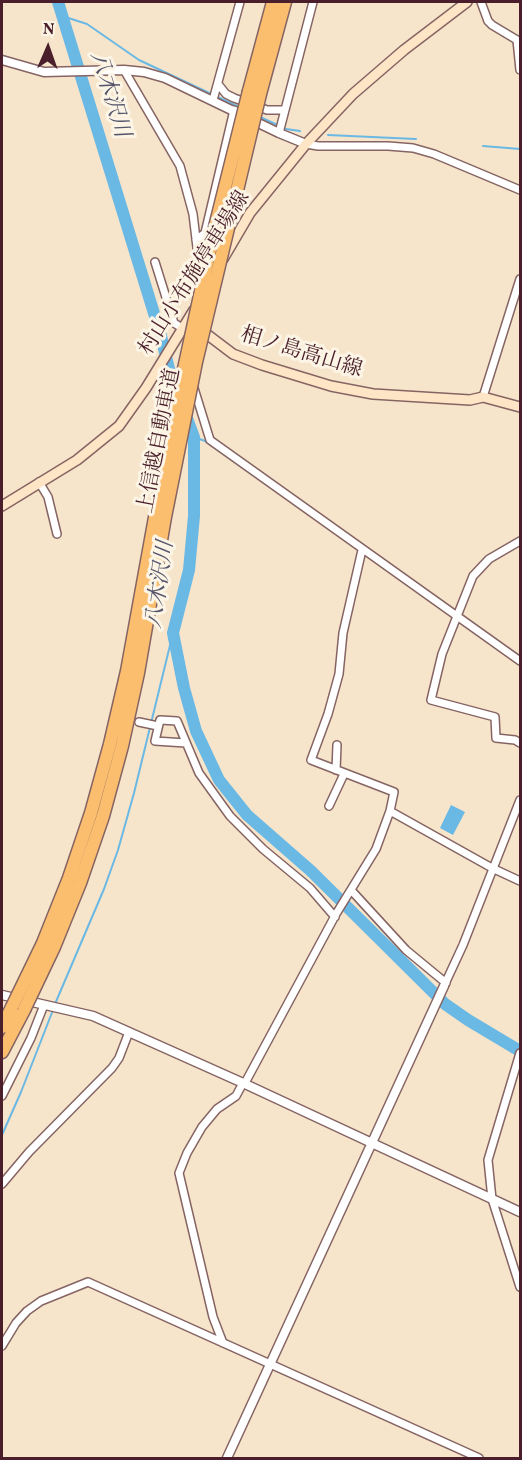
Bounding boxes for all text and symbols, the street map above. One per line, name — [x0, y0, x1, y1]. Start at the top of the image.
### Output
north arrow — [18, 18, 78, 78]
text: N — [42, 19, 55, 41]
water label: 八木沢川 — [83, 49, 133, 141]
street label: 村山小布施停車場線 — [135, 187, 257, 361]
street label: 相ノ島高山線 — [237, 324, 365, 384]
street label: 上信越自動車道 — [135, 366, 187, 516]
water label: 八木沢川 — [143, 540, 181, 630]

